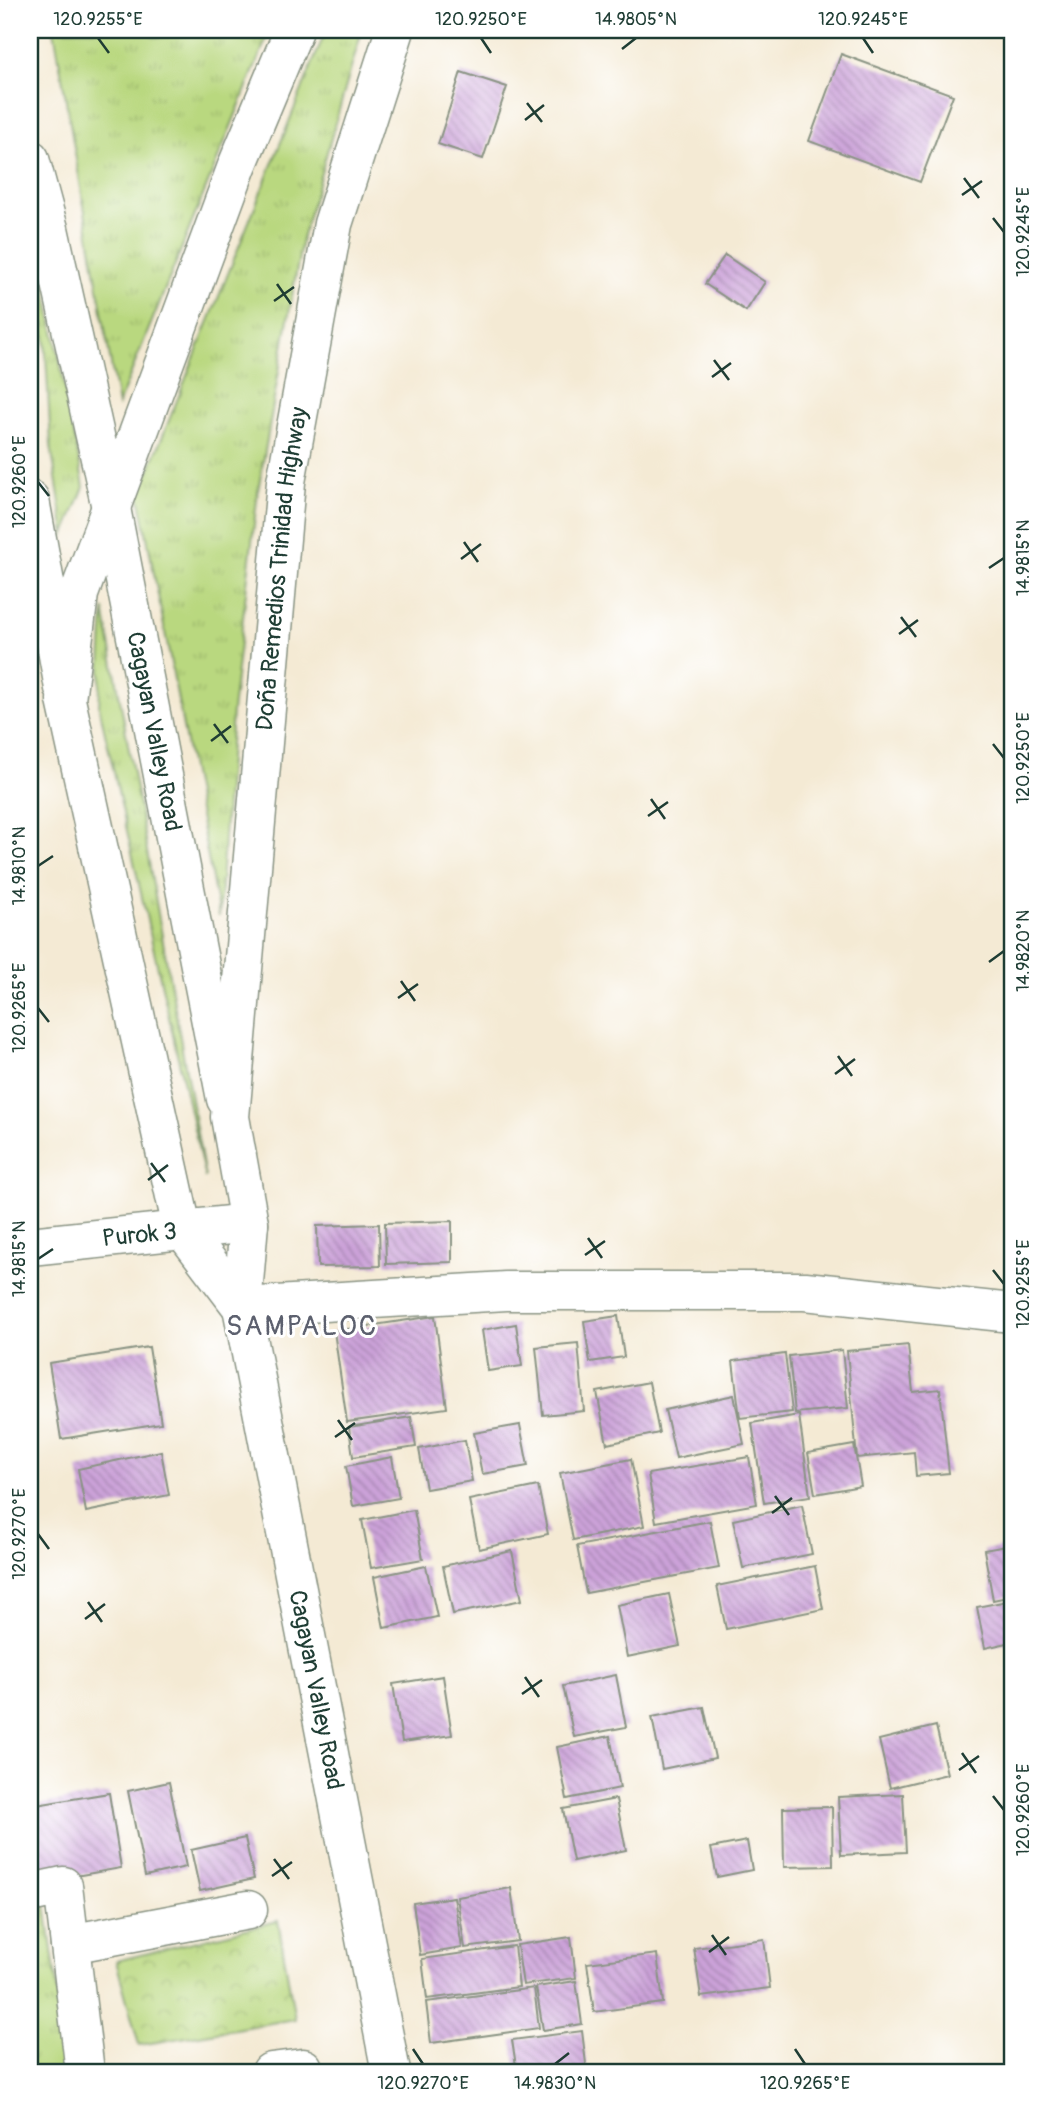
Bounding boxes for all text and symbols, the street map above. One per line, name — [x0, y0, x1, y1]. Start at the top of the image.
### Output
text: 120.9255°E — [53, 8, 143, 31]
text: 120.9250°E — [435, 8, 527, 31]
text: 14.9805°N — [595, 8, 677, 31]
text: 120.9245°E — [818, 8, 908, 31]
text: 120.9245°E — [1012, 187, 1035, 277]
street label: Doña Remedios Trinidad Highway — [250, 405, 314, 732]
text: 120.9260°E — [8, 436, 31, 528]
text: 14.9815°N — [1012, 520, 1035, 596]
street label: Cagayan Valley Road — [121, 629, 188, 834]
text: 120.9250°E — [1012, 712, 1035, 804]
text: 14.9810°N — [8, 826, 31, 906]
text: 14.9820°N — [1012, 910, 1035, 992]
text: 120.9265°E — [8, 963, 31, 1053]
street label: Purok 3 — [101, 1216, 178, 1253]
text: 14.9815°N — [8, 1221, 31, 1297]
text: 120.9255°E — [1012, 1239, 1035, 1329]
district label: SAMPALOC — [226, 1309, 378, 1344]
text: 120.9270°E — [8, 1488, 31, 1580]
street label: Cagayan Valley Road — [282, 1588, 350, 1792]
text: 120.9260°E — [1012, 1764, 1035, 1856]
text: 120.9270°E — [377, 2072, 469, 2095]
text: 14.9830°N — [514, 2072, 596, 2095]
text: 120.9265°E — [760, 2072, 850, 2095]

